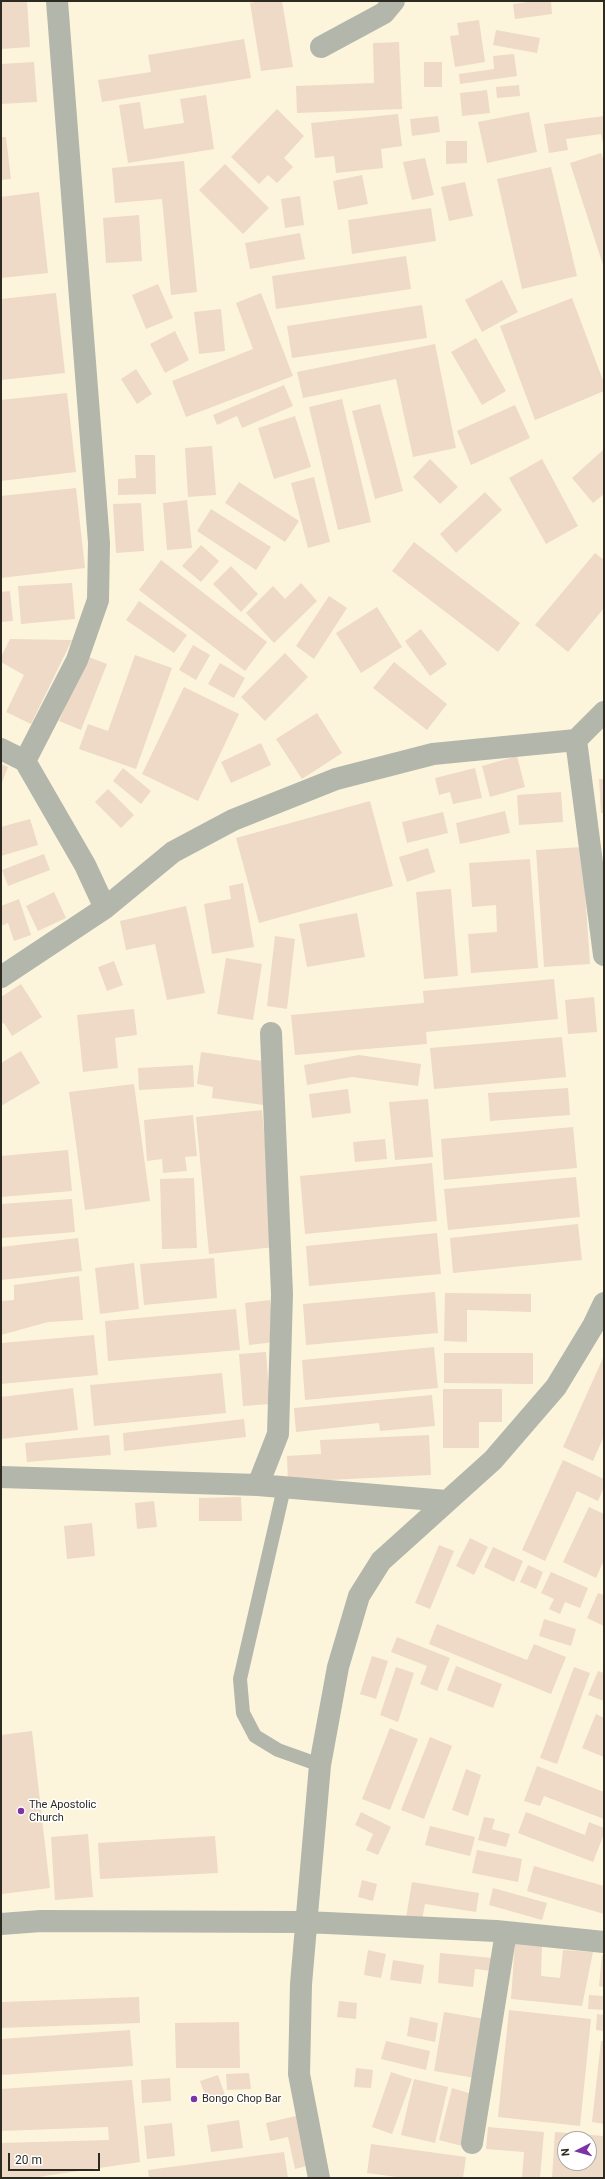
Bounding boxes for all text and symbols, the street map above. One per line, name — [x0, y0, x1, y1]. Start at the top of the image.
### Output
place label: The Apostolic Church — [29, 1798, 96, 1824]
marker: The Apostolic Church — [16, 1806, 26, 1816]
place label: Bongo Chop Bar — [202, 2092, 281, 2106]
marker: Bongo Chop Bar — [189, 2094, 199, 2104]
north arrow — [557, 2131, 597, 2171]
scale bar — [10, 2145, 102, 2171]
text: N — [559, 2148, 572, 2157]
text: 20 m — [15, 2153, 42, 2167]

